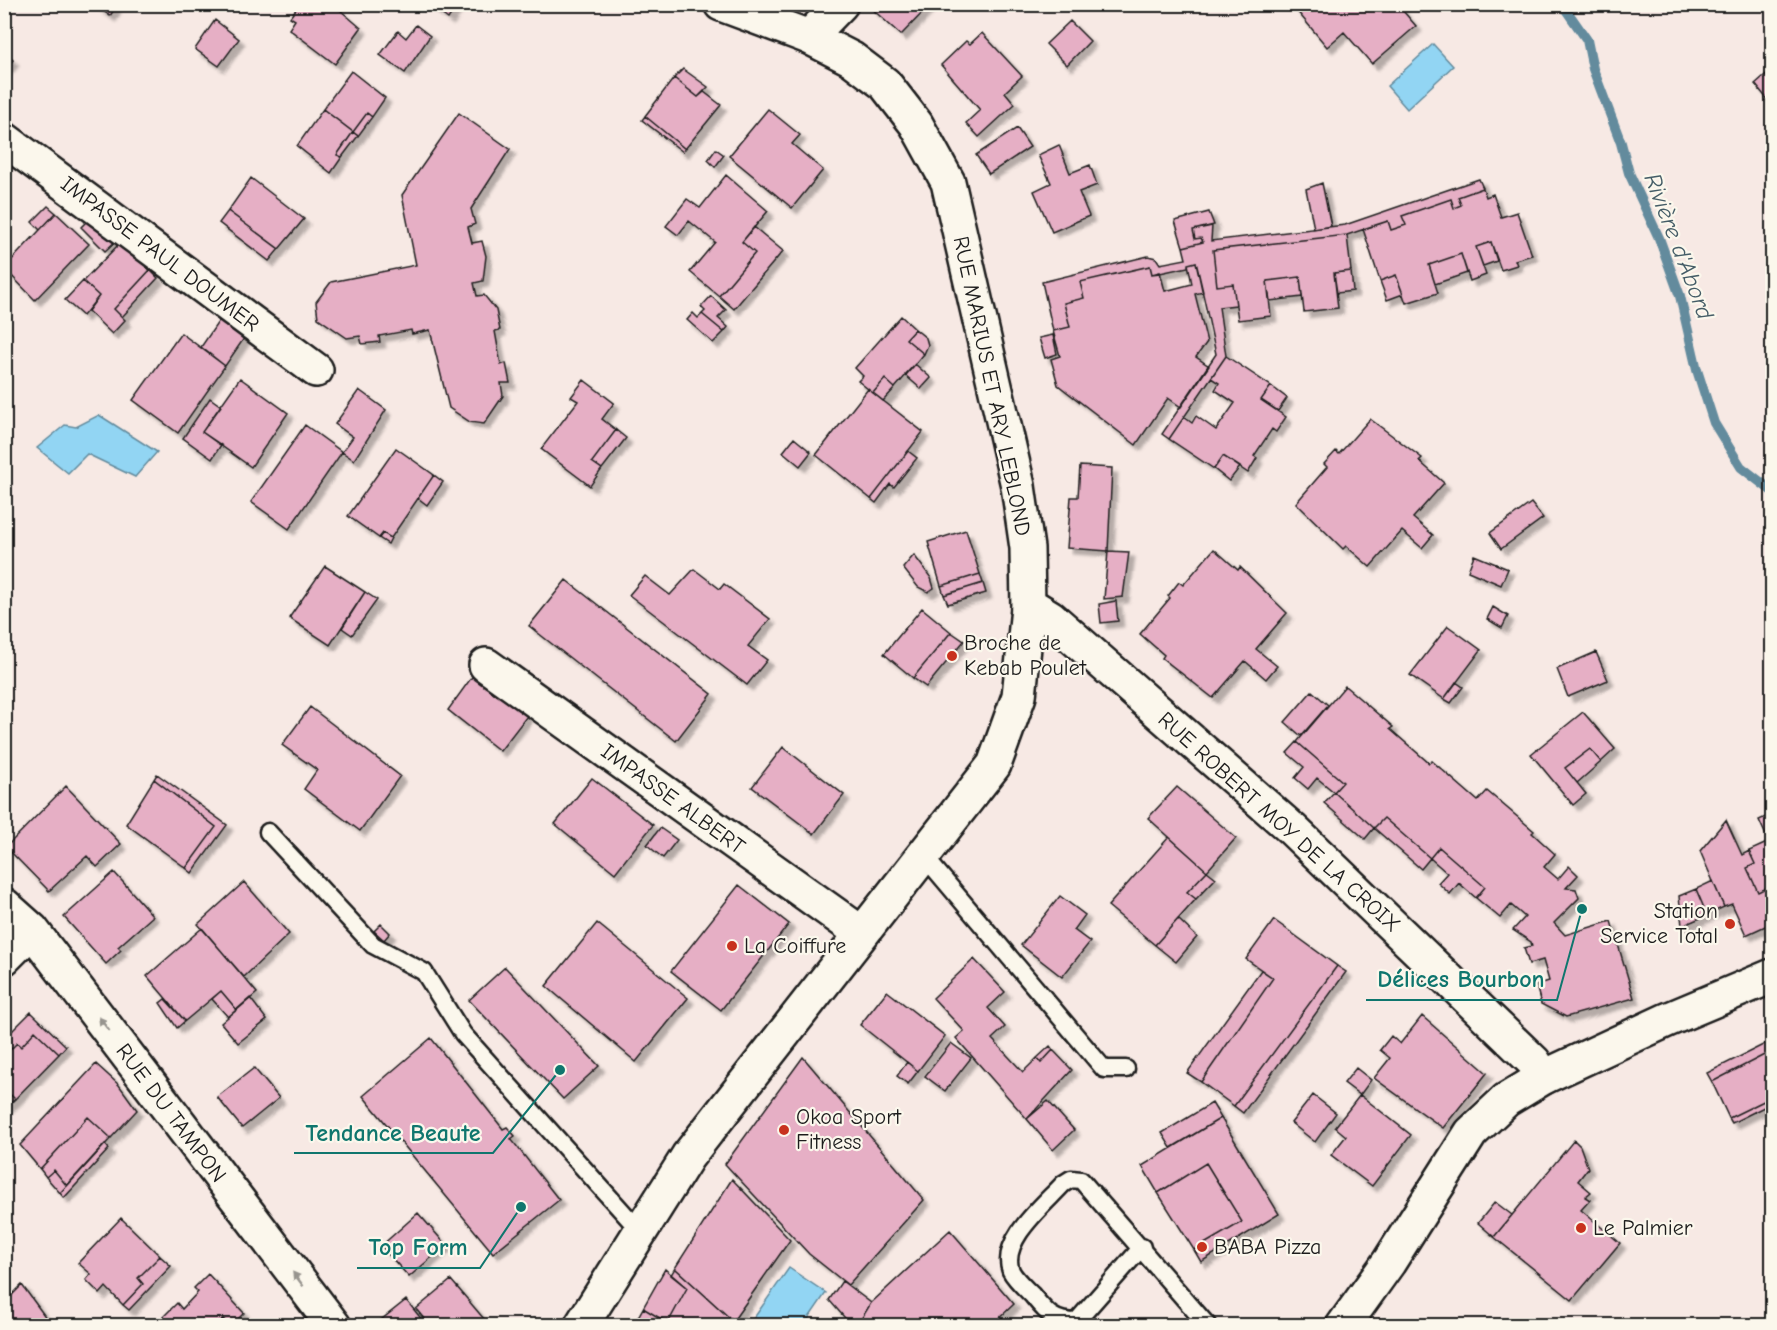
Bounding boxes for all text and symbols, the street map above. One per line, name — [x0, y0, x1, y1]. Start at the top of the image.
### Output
water label: Rivière d'Abord — [1638, 169, 1720, 324]
street label: IMPASSE PAUL DOUMER — [56, 171, 264, 337]
street label: RUE MARIUS ET ARY LEBLOND — [948, 234, 1036, 538]
place label: Broche de Kebab Poulet — [964, 630, 1087, 681]
marker: Broche de Kebab Poulet — [945, 649, 959, 663]
street label: RUE ROBERT MOY DE LA CROIX — [1153, 706, 1405, 938]
street label: IMPASSE ALBERT — [596, 738, 750, 860]
place label: Station Service Total — [1600, 898, 1718, 949]
marker: Station Service Total — [1723, 917, 1737, 931]
place label: La Coiffure — [744, 933, 846, 959]
marker: La Coiffure — [725, 939, 739, 953]
callout: Délices Bourbon — [1366, 958, 1557, 1000]
text: Délices Bourbon — [1377, 965, 1545, 993]
one-way arrow — [97, 1016, 110, 1032]
street label: RUE DU TAMPON — [110, 1038, 232, 1188]
place label: Okoa Sport Fitness — [796, 1104, 902, 1155]
callout: Tendance Beaute — [294, 1111, 493, 1153]
text: Tendance Beaute — [306, 1119, 481, 1147]
marker: Okoa Sport Fitness — [777, 1123, 791, 1137]
place label: Le Palmier — [1593, 1215, 1693, 1241]
marker: Le Palmier — [1574, 1221, 1588, 1235]
callout: Top Form — [357, 1226, 480, 1268]
text: Top Form — [368, 1233, 468, 1261]
place label: BABA Pizza — [1214, 1234, 1321, 1260]
marker: BABA Pizza — [1195, 1240, 1209, 1254]
one-way arrow — [292, 1272, 304, 1288]

